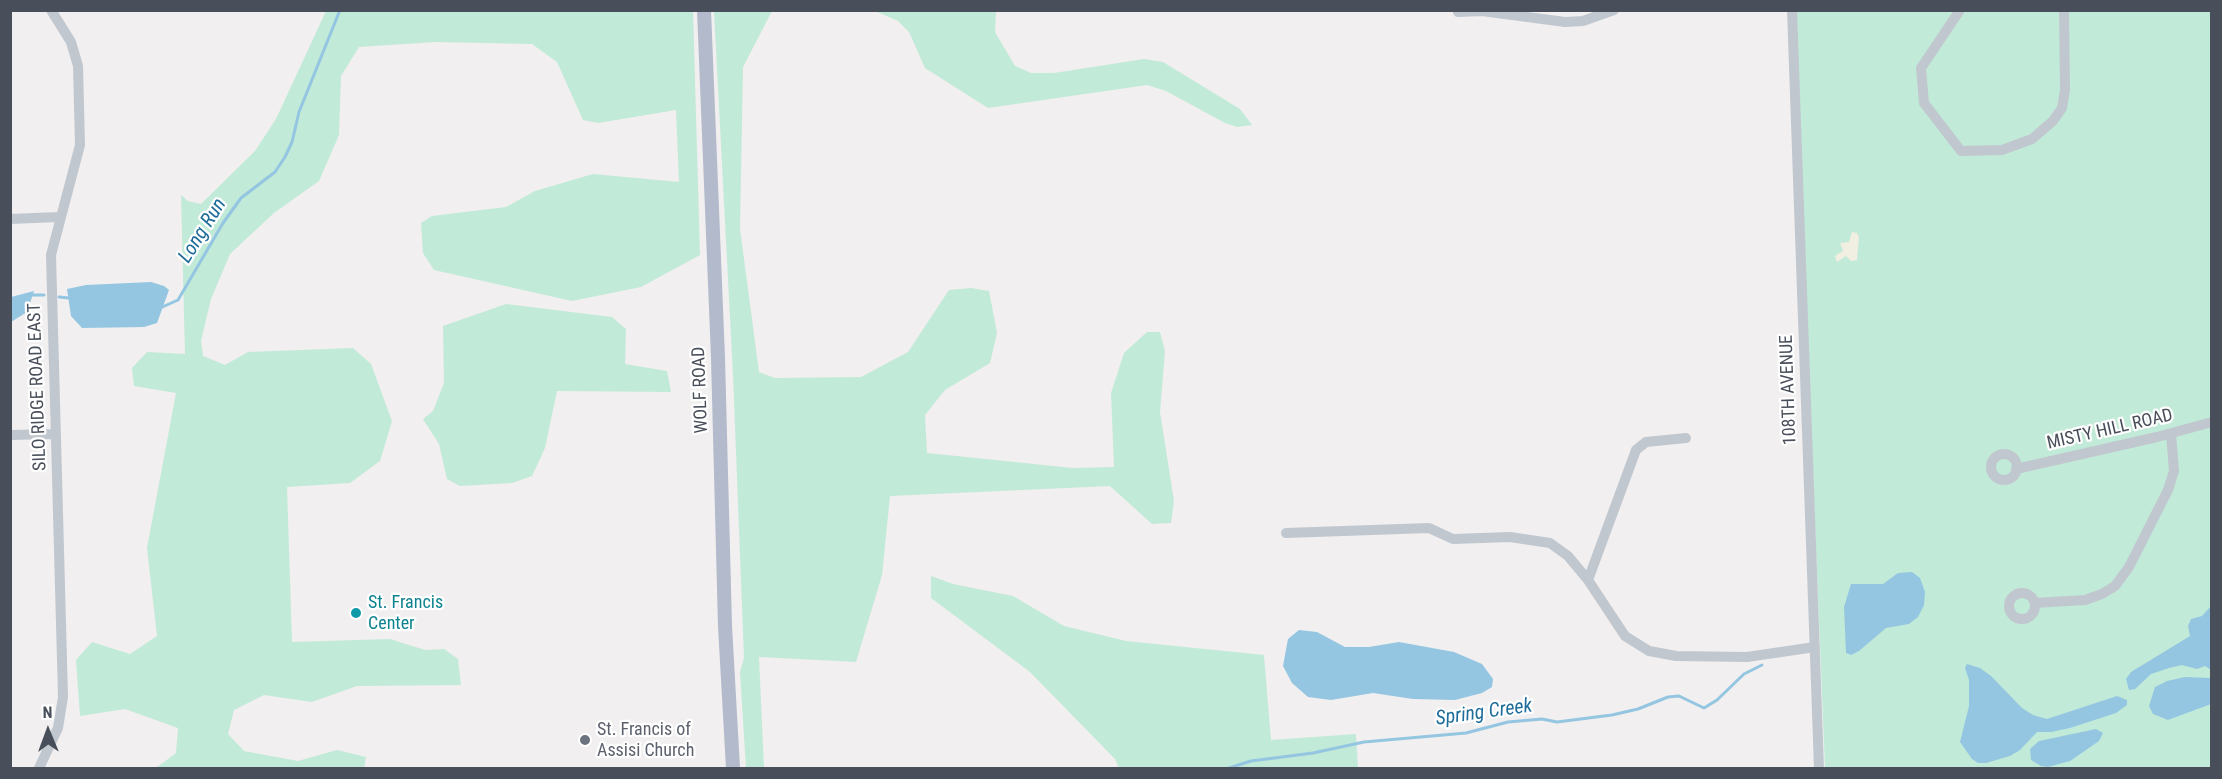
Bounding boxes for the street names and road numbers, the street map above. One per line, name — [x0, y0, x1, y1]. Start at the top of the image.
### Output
street label: SILO RIDGE ROAD EAST — [24, 303, 52, 471]
street label: 108TH AVENUE — [1776, 335, 1802, 445]
street label: WOLF ROAD — [689, 346, 713, 434]
street label: MISTY HILL ROAD — [2045, 405, 2175, 455]

